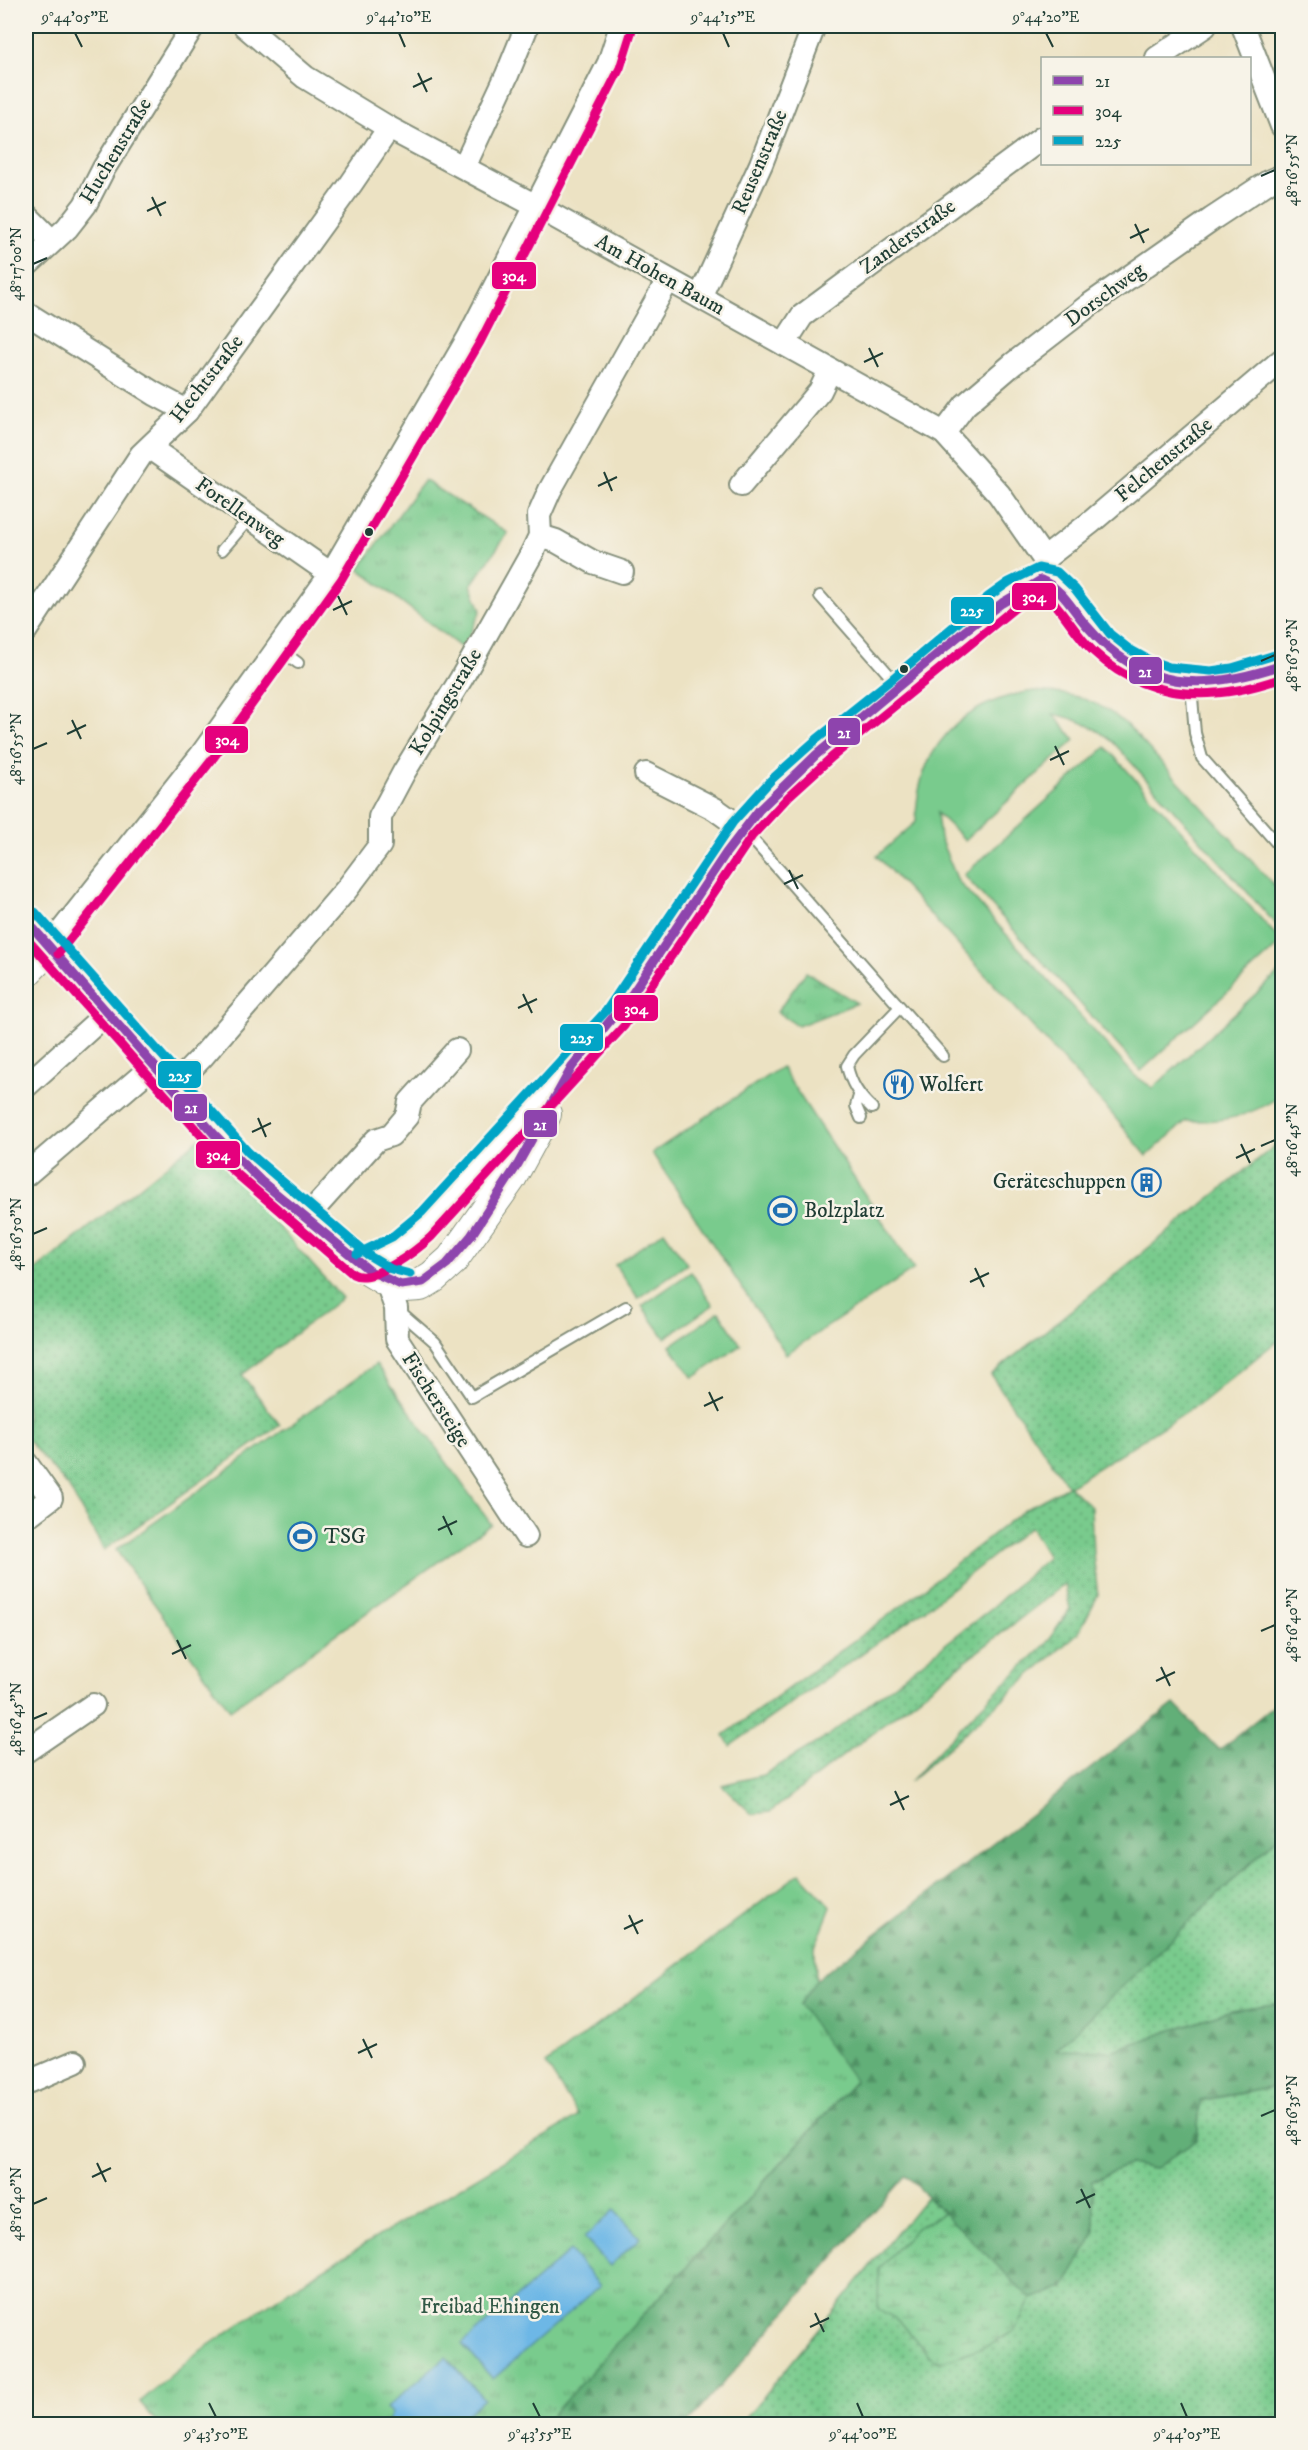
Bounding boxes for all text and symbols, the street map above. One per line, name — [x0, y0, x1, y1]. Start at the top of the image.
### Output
text: 9°44'05"E — [41, 8, 109, 27]
text: 9°44'10"E — [366, 8, 432, 27]
text: 9°44'15"E — [690, 8, 756, 27]
text: 9°44'20"E — [1012, 8, 1080, 27]
legend — [1041, 57, 1251, 165]
text: 21 — [1095, 71, 1110, 93]
street label: Huchenstraße — [74, 93, 158, 209]
text: 304 — [1095, 101, 1122, 123]
street label: Reusenstraße — [726, 105, 794, 218]
text: 225 — [1095, 131, 1122, 153]
text: 48°16'55"N — [1283, 134, 1302, 206]
street label: Zanderstraße — [855, 193, 961, 280]
text: 48°17'00"N — [7, 227, 26, 301]
street label: Am Hohen Baum — [591, 229, 730, 321]
street label: Dorschweg — [1060, 257, 1151, 333]
line badge: 304 — [491, 261, 537, 290]
text: 304 — [502, 266, 527, 286]
street label: Hechtstraße — [165, 330, 250, 428]
street label: Felchenstraße — [1110, 412, 1218, 508]
street label: Forellenweg — [190, 472, 290, 553]
unlabelled marker — [363, 526, 375, 538]
line badge: 304 — [1011, 582, 1057, 611]
text: 304 — [1022, 587, 1047, 607]
line badge: 225 — [950, 596, 995, 625]
text: 225 — [960, 601, 984, 621]
text: 48°16'50"N — [1283, 618, 1302, 692]
street label: Kolpingstraße — [404, 644, 488, 760]
line badge: 21 — [1128, 656, 1163, 685]
text: 21 — [1138, 662, 1152, 682]
unlabelled marker — [898, 663, 910, 675]
text: 48°16'55"N — [7, 713, 26, 785]
line badge: 21 — [827, 717, 861, 746]
text: 21 — [837, 723, 851, 743]
line badge: 304 — [204, 725, 249, 754]
text: 304 — [215, 730, 240, 750]
line badge: 304 — [613, 994, 659, 1022]
text: 304 — [624, 999, 649, 1019]
line badge: 225 — [559, 1023, 604, 1052]
text: 225 — [570, 1028, 594, 1048]
line badge: 225 — [157, 1060, 202, 1089]
text: 225 — [168, 1066, 192, 1086]
restaurant icon: Wolfert — [882, 1069, 914, 1101]
place label: Wolfert — [918, 1072, 984, 1098]
line badge: 21 — [173, 1093, 208, 1122]
text: 21 — [184, 1098, 198, 1118]
text: 48°16'45"N — [1283, 1103, 1302, 1177]
line badge: 21 — [523, 1109, 558, 1138]
text: 21 — [533, 1115, 547, 1135]
line badge: 304 — [195, 1140, 241, 1169]
text: 304 — [206, 1145, 231, 1165]
building icon: Geräteschuppen — [1131, 1166, 1163, 1198]
place label: Geräteschuppen — [993, 1169, 1126, 1195]
sports icon: Bolzplatz — [767, 1195, 799, 1227]
text: 48°16'50"N — [7, 1197, 26, 1271]
place label: Bolzplatz — [804, 1198, 884, 1224]
street label: Fischersteige — [396, 1347, 477, 1453]
sports icon: TSG — [287, 1521, 319, 1553]
place label: TSG — [324, 1524, 366, 1550]
text: 48°16'40"N — [1283, 1588, 1302, 1662]
text: 48°16'45"N — [7, 1682, 26, 1756]
text: 48°16'35"N — [1283, 2075, 1302, 2145]
text: 48°16'40"N — [7, 2167, 26, 2241]
park label: Freibad Ehingen — [420, 2294, 560, 2320]
text: 9°43'50"E — [183, 2425, 248, 2444]
text: 9°43'55"E — [507, 2425, 572, 2444]
text: 9°44'00"E — [828, 2425, 897, 2444]
text: 9°44'05"E — [1153, 2425, 1221, 2444]

